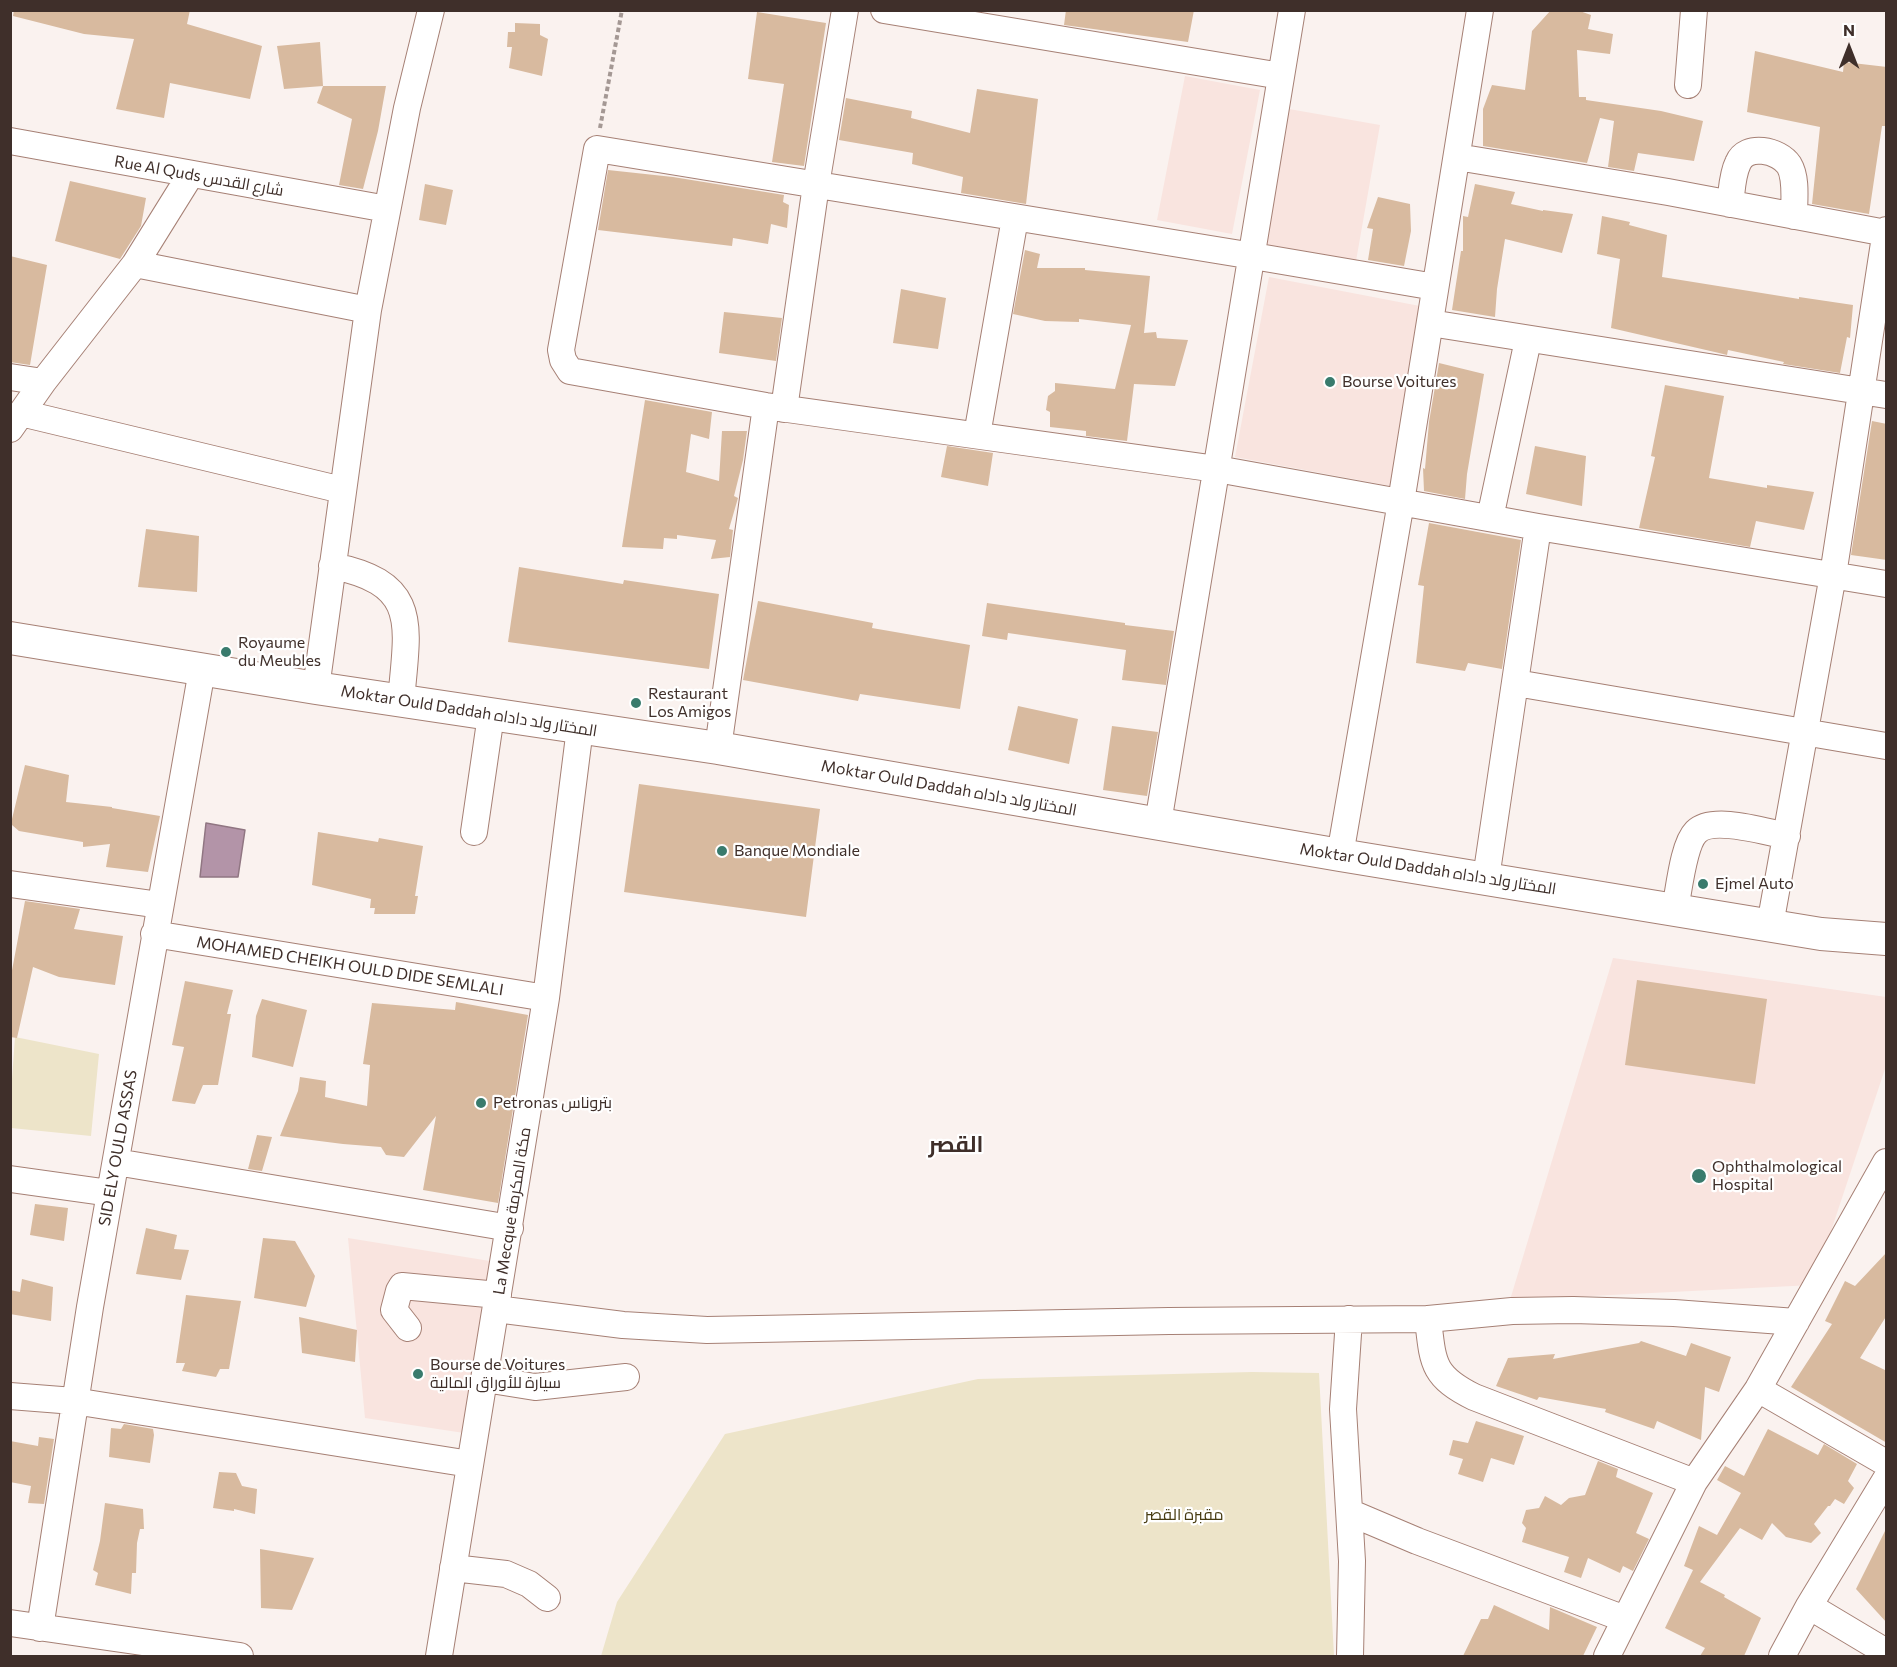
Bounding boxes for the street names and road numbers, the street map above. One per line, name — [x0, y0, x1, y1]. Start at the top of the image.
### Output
street label: Rue Al Quds شارع القدس — [113, 152, 285, 200]
street label: Moktar Ould Daddah المختار ولد داداه — [339, 681, 599, 741]
street label: Moktar Ould Daddah المختار ولد داداه — [820, 756, 1078, 820]
street label: Moktar Ould Daddah المختار ولد داداه — [1298, 839, 1558, 899]
street label: MOHAMED CHEIKH OULD DIDE SEMLALI — [195, 932, 505, 1000]
street label: SID ELY OULD ASSAS — [95, 1068, 141, 1228]
street label: La Mecque مكة المكرمة — [489, 1126, 535, 1296]

